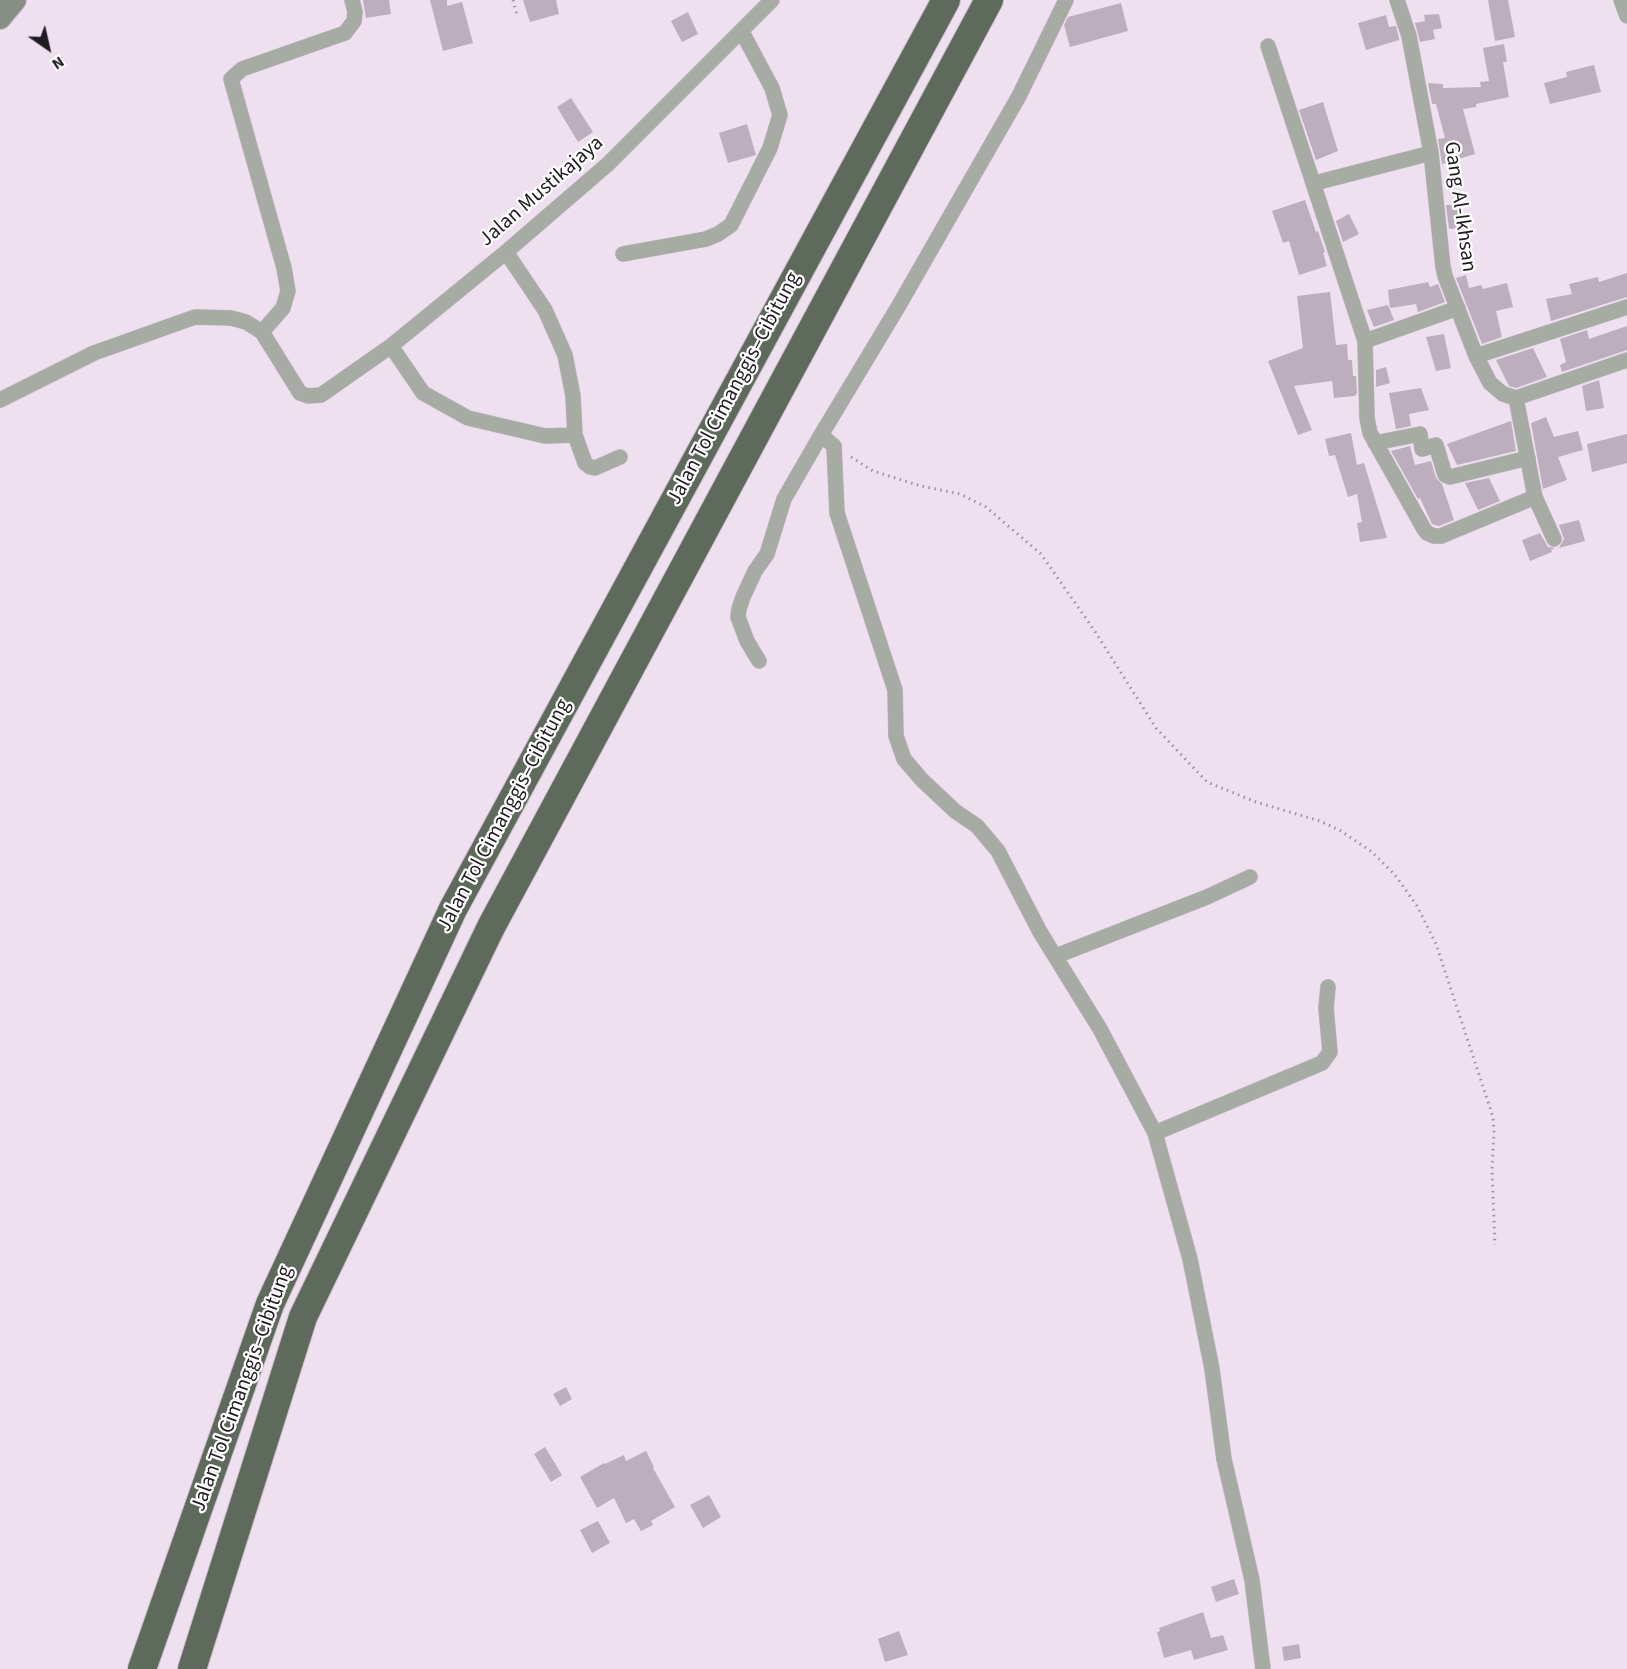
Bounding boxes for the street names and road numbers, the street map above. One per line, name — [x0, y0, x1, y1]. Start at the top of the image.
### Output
street label: Jalan Mustikajaya — [475, 131, 609, 253]
street label: Gang Al-Ikhsan — [1437, 140, 1481, 274]
street label: Jalan Tol Cimanggis–Cibitung — [663, 268, 807, 510]
street label: Jalan Tol Cimanggis–Cibitung — [433, 695, 577, 937]
street label: Jalan Tol Cimanggis–Cibitung — [187, 1263, 299, 1515]

